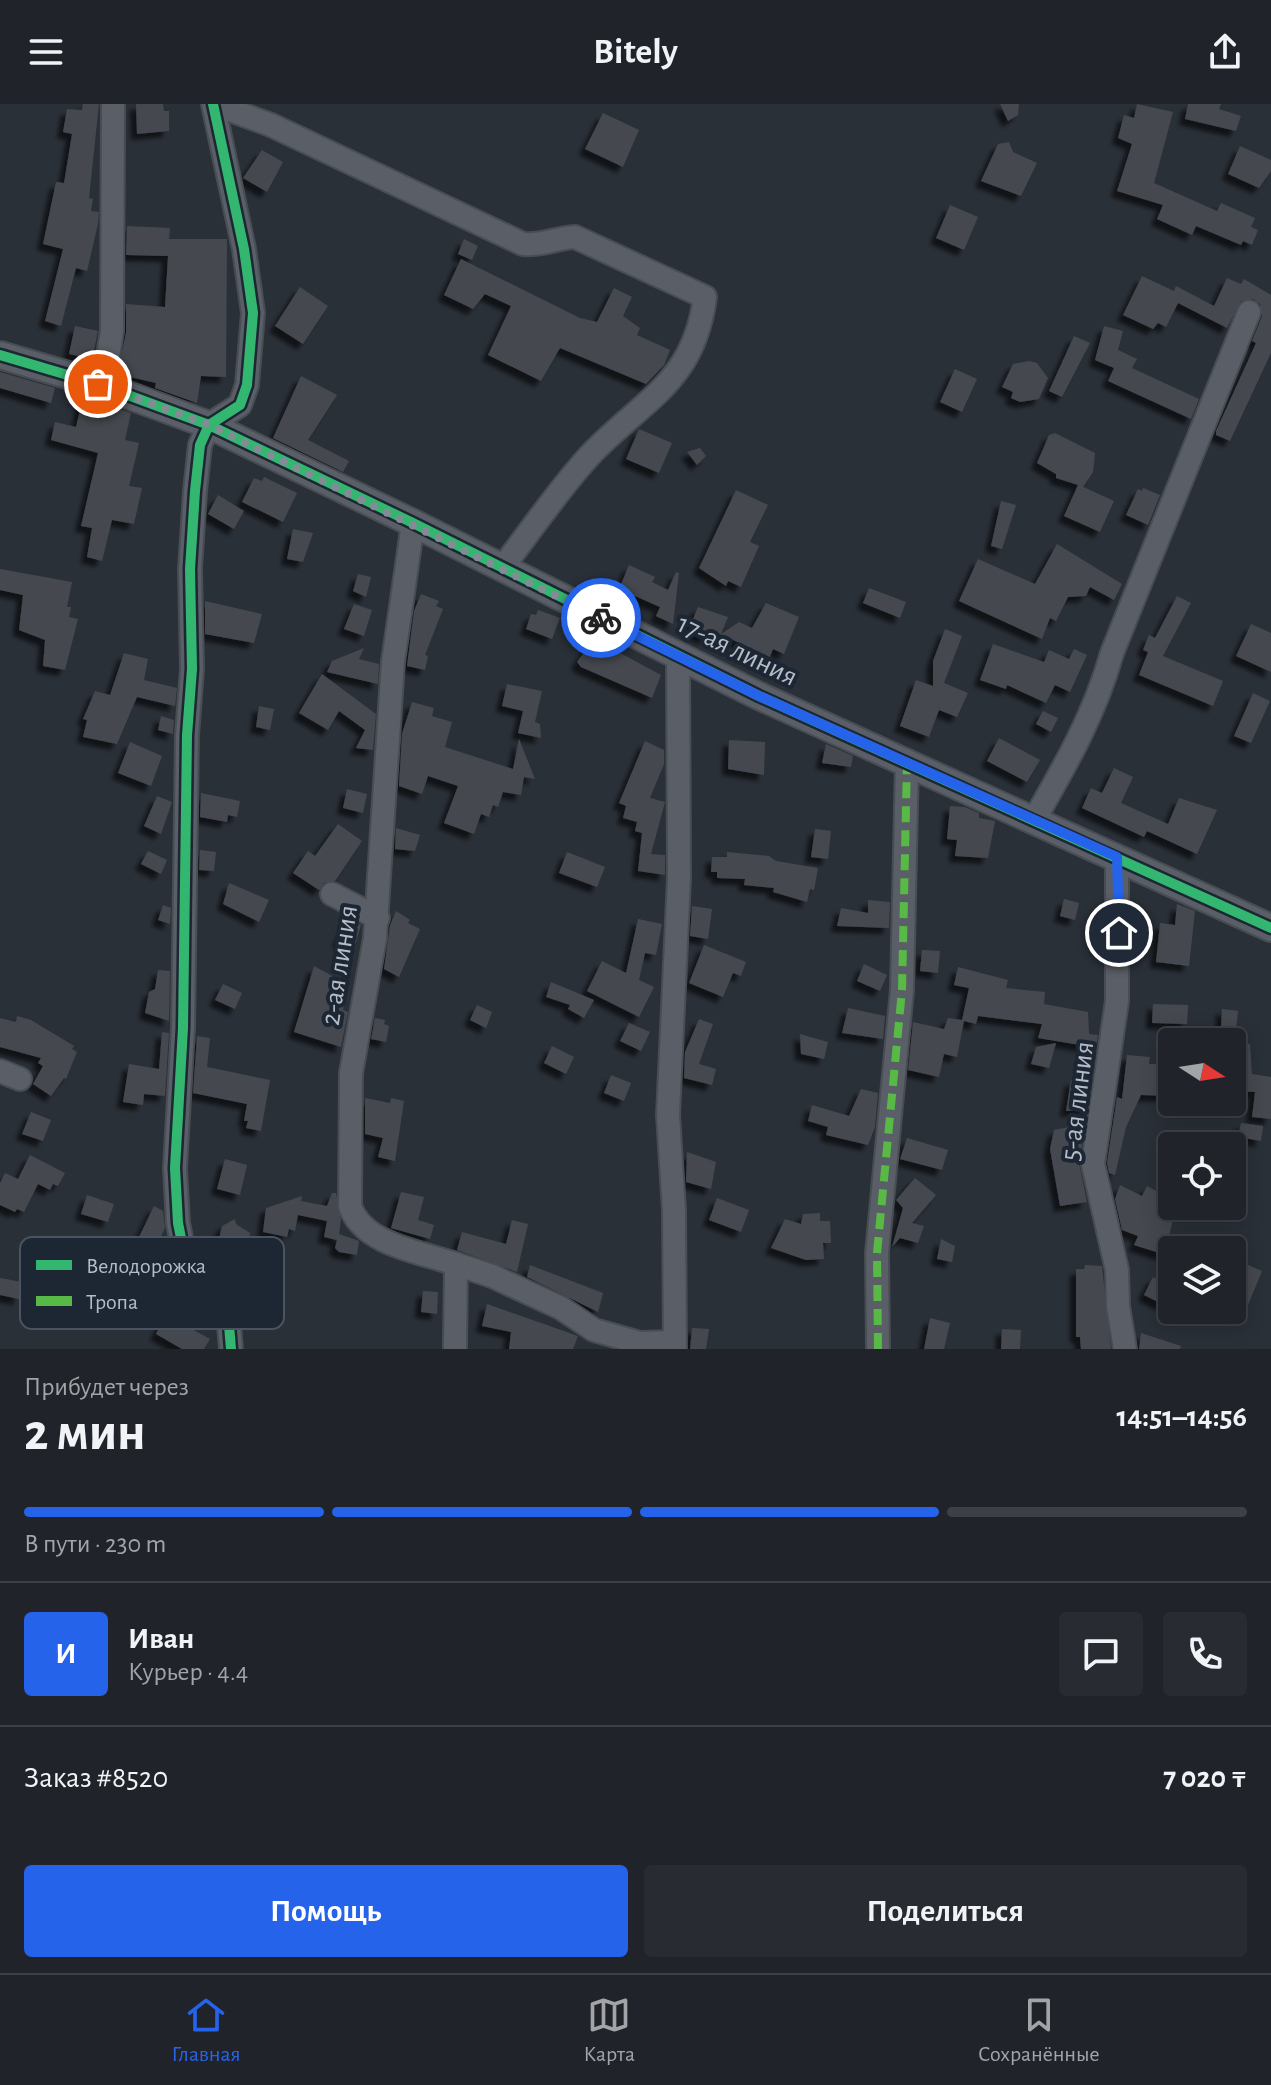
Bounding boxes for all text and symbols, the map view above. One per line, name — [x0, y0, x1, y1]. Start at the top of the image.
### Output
icon: menu — [24, 30, 68, 74]
icon: share — [1203, 30, 1247, 74]
text: Bitely — [593, 34, 678, 70]
pin — [64, 350, 132, 418]
icon: bag — [76, 362, 120, 406]
courier — [561, 578, 641, 658]
icon: bike — [579, 596, 623, 640]
street label: 17-ая линия — [673, 610, 802, 692]
pin — [1085, 899, 1153, 967]
street label: 2-ая линия — [317, 903, 363, 1027]
icon: home — [1097, 911, 1141, 955]
north arrow — [1158, 1028, 1246, 1116]
map controls — [1158, 1028, 1246, 1324]
street label: 5-ая линия — [1057, 1040, 1099, 1163]
button: locate — [1158, 1132, 1246, 1220]
button: layers — [1158, 1236, 1246, 1324]
legend — [20, 1237, 284, 1329]
text: Велодорожка — [86, 1255, 206, 1277]
text: Тропа — [86, 1291, 138, 1313]
text: Прибудет через — [24, 1374, 189, 1400]
text: 14:51–14:56 — [1116, 1402, 1247, 1432]
text: 2 мин — [24, 1407, 146, 1459]
text: В пути · 230 m — [24, 1531, 166, 1557]
button: chat — [1059, 1612, 1143, 1696]
button: phone — [1163, 1612, 1247, 1696]
text: Иван — [128, 1624, 194, 1654]
text: И — [55, 1639, 77, 1669]
text: Курьер · 4.4 — [128, 1659, 248, 1685]
text: Заказ #8520 — [24, 1763, 168, 1793]
text: 7 020 ₸ — [1163, 1763, 1247, 1793]
button: Помощь — [24, 1865, 628, 1957]
button: Поделиться — [644, 1865, 1247, 1957]
tab: Главная — [171, 1993, 241, 2067]
tab: Карта — [583, 1993, 635, 2067]
tab: Сохранённые — [978, 1993, 1100, 2067]

